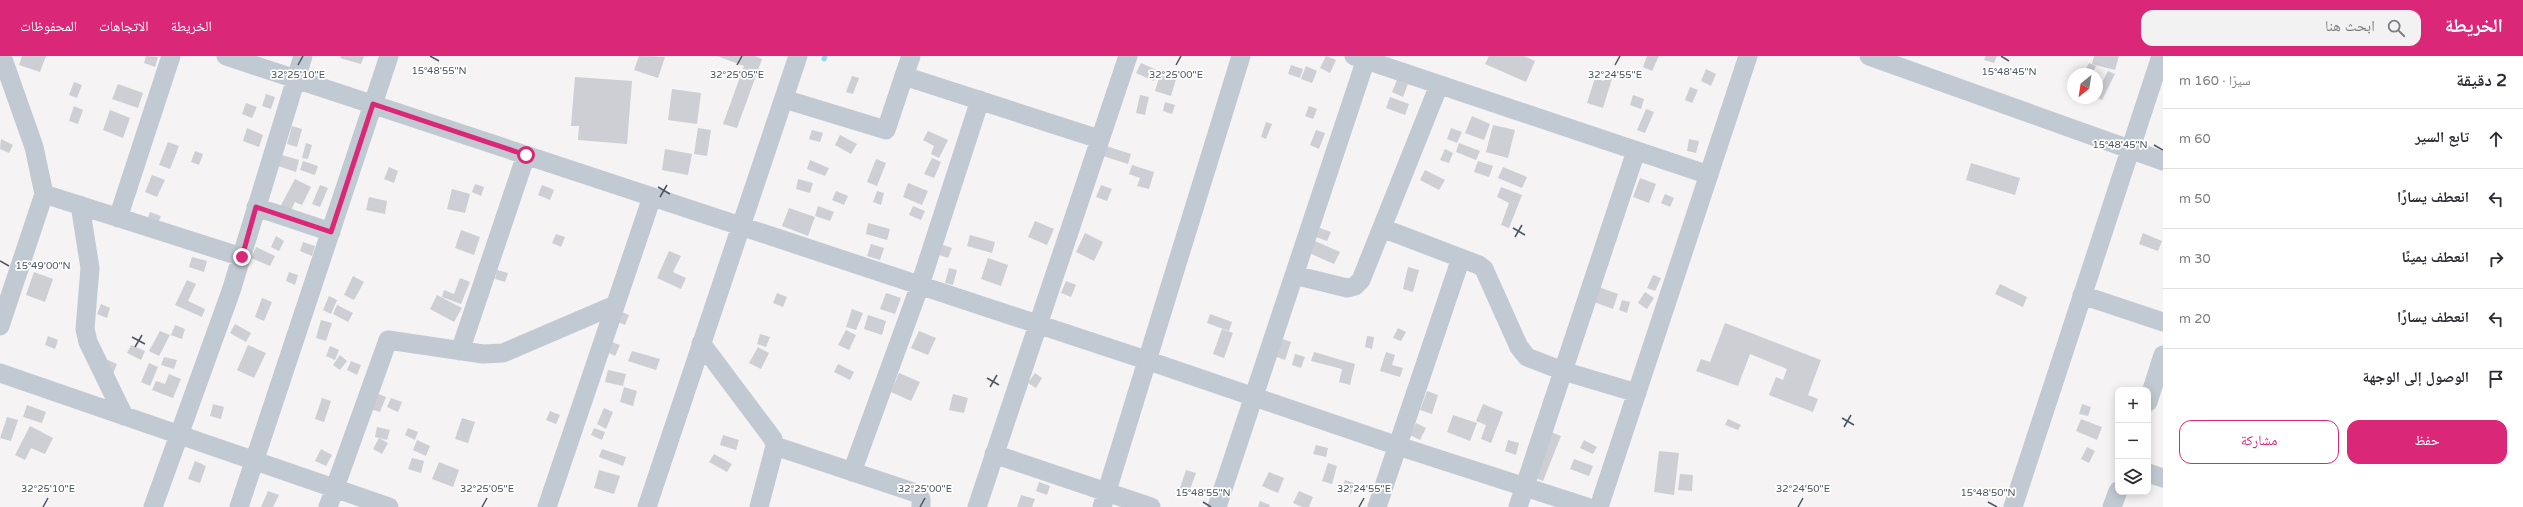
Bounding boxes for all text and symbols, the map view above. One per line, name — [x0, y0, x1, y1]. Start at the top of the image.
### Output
search box — [2141, 10, 2421, 46]
text: الخريطة — [2445, 15, 2503, 37]
text: ابحث هنا — [2325, 17, 2375, 35]
icon: search — [2385, 17, 2407, 39]
text: المحفوظات — [20, 18, 77, 35]
text: الاتجاهات — [99, 18, 149, 35]
text: الخريطة — [171, 18, 212, 35]
text: 15°48'55"N — [411, 65, 467, 77]
text: 15°48'45"N — [1981, 66, 2037, 78]
north arrow — [2067, 68, 2103, 104]
text: 32°25'10"E — [271, 69, 325, 81]
text: 32°25'05"E — [710, 69, 764, 81]
text: 32°25'00"E — [1149, 69, 1203, 81]
text: 32°24'55"E — [1588, 69, 1642, 81]
text: 2 دقيقة — [2456, 70, 2507, 91]
text: سيرًا · 160 m — [2179, 73, 2251, 89]
text: تابع السير — [2415, 128, 2469, 146]
icon: ahead — [2485, 128, 2507, 150]
text: 60 m — [2179, 131, 2211, 147]
text: 15°48'45"N — [2092, 139, 2148, 151]
route start — [517, 146, 535, 164]
text: انعطف يسارًا — [2397, 188, 2469, 206]
icon: left — [2485, 188, 2507, 210]
text: 50 m — [2179, 191, 2211, 207]
route end — [233, 248, 251, 266]
text: انعطف يمينًا — [2401, 248, 2469, 266]
icon: right — [2485, 248, 2507, 270]
text: 30 m — [2179, 251, 2211, 267]
text: 15°49'00"N — [15, 260, 71, 272]
text: انعطف يسارًا — [2397, 308, 2469, 326]
icon: left — [2485, 308, 2507, 330]
text: 20 m — [2179, 311, 2211, 327]
text: الوصول إلى الوجهة — [2363, 368, 2469, 386]
icon: arrive — [2485, 368, 2507, 390]
map controls — [2115, 387, 2151, 495]
button: + — [2115, 387, 2151, 423]
button: مشاركة — [2179, 420, 2339, 464]
button: حفظ — [2347, 420, 2507, 464]
button: − — [2115, 423, 2151, 459]
button: layers — [2115, 459, 2151, 495]
text: 32°25'10"E — [21, 483, 75, 495]
text: 32°25'05"E — [460, 483, 514, 495]
text: 32°25'00"E — [898, 483, 952, 495]
text: 32°24'55"E — [1337, 483, 1391, 495]
text: 32°24'50"E — [1776, 483, 1830, 495]
text: 15°48'55"N — [1175, 487, 1231, 499]
text: 15°48'50"N — [1960, 487, 2016, 499]

